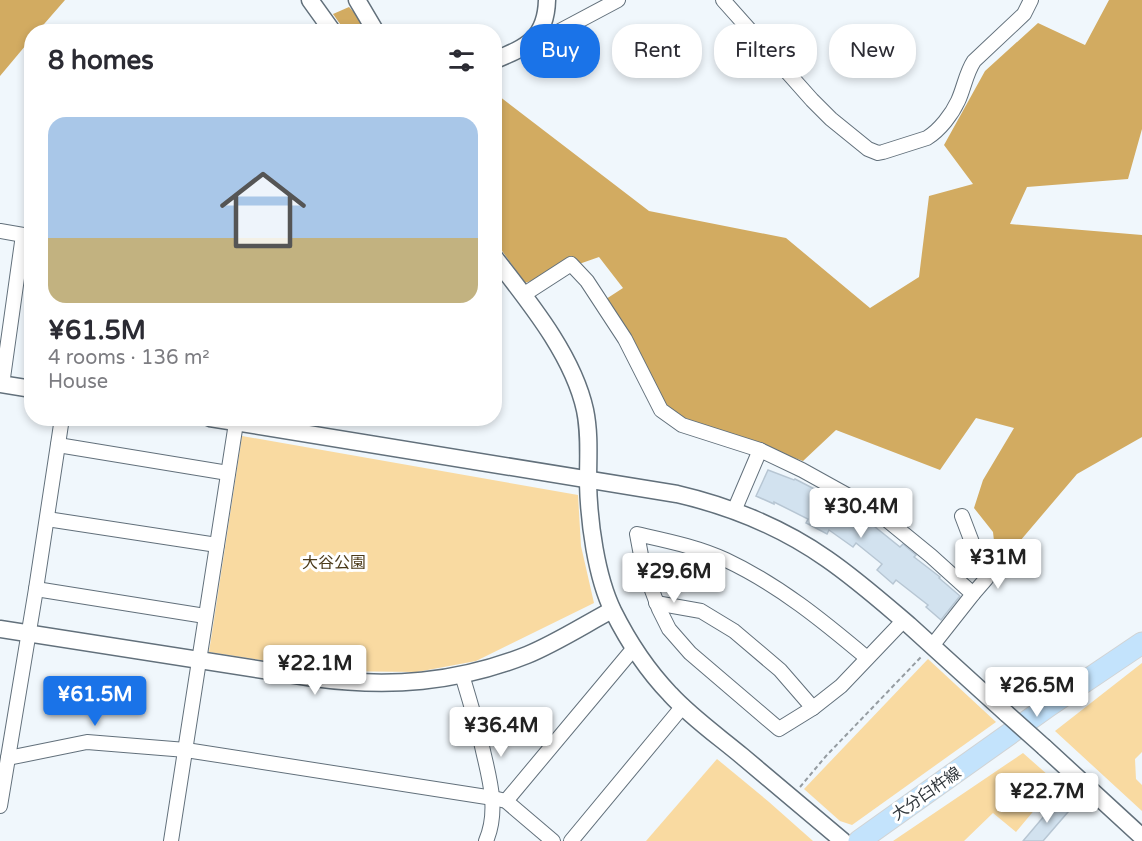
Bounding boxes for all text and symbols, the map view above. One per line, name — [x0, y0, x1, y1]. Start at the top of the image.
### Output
chip: Buy — [520, 24, 600, 78]
chip: Rent — [612, 24, 702, 78]
chip: Filters — [714, 24, 817, 78]
chip: New — [829, 24, 916, 78]
icon: filters — [445, 44, 478, 77]
text: 8 homes — [48, 45, 154, 76]
icon: home — [209, 156, 317, 264]
text: ¥61.5M — [48, 315, 146, 346]
text: 4 rooms · 136 m² — [48, 346, 210, 370]
text: House — [48, 370, 108, 394]
pin: ¥30.4M — [812, 488, 910, 539]
text: ¥30.4M — [824, 495, 898, 519]
pin: ¥31M — [962, 539, 1034, 590]
text: ¥31M — [969, 546, 1027, 570]
park label: 大谷公園 — [302, 553, 366, 573]
pin: ¥29.6M — [625, 553, 723, 604]
text: ¥29.6M — [636, 560, 712, 584]
pin: ¥22.1M — [266, 645, 364, 696]
text: ¥22.1M — [277, 652, 353, 676]
pin: ¥26.5M — [988, 667, 1086, 718]
text: ¥26.5M — [999, 674, 1075, 698]
pin: ¥61.5M — [46, 676, 144, 727]
text: ¥61.5M — [57, 683, 133, 707]
pin: ¥36.4M — [452, 707, 550, 758]
text: ¥36.4M — [464, 714, 538, 738]
street label: 大分臼杵線 — [888, 763, 965, 825]
pin: ¥22.7M — [998, 773, 1096, 824]
text: ¥22.7M — [1009, 780, 1085, 804]

